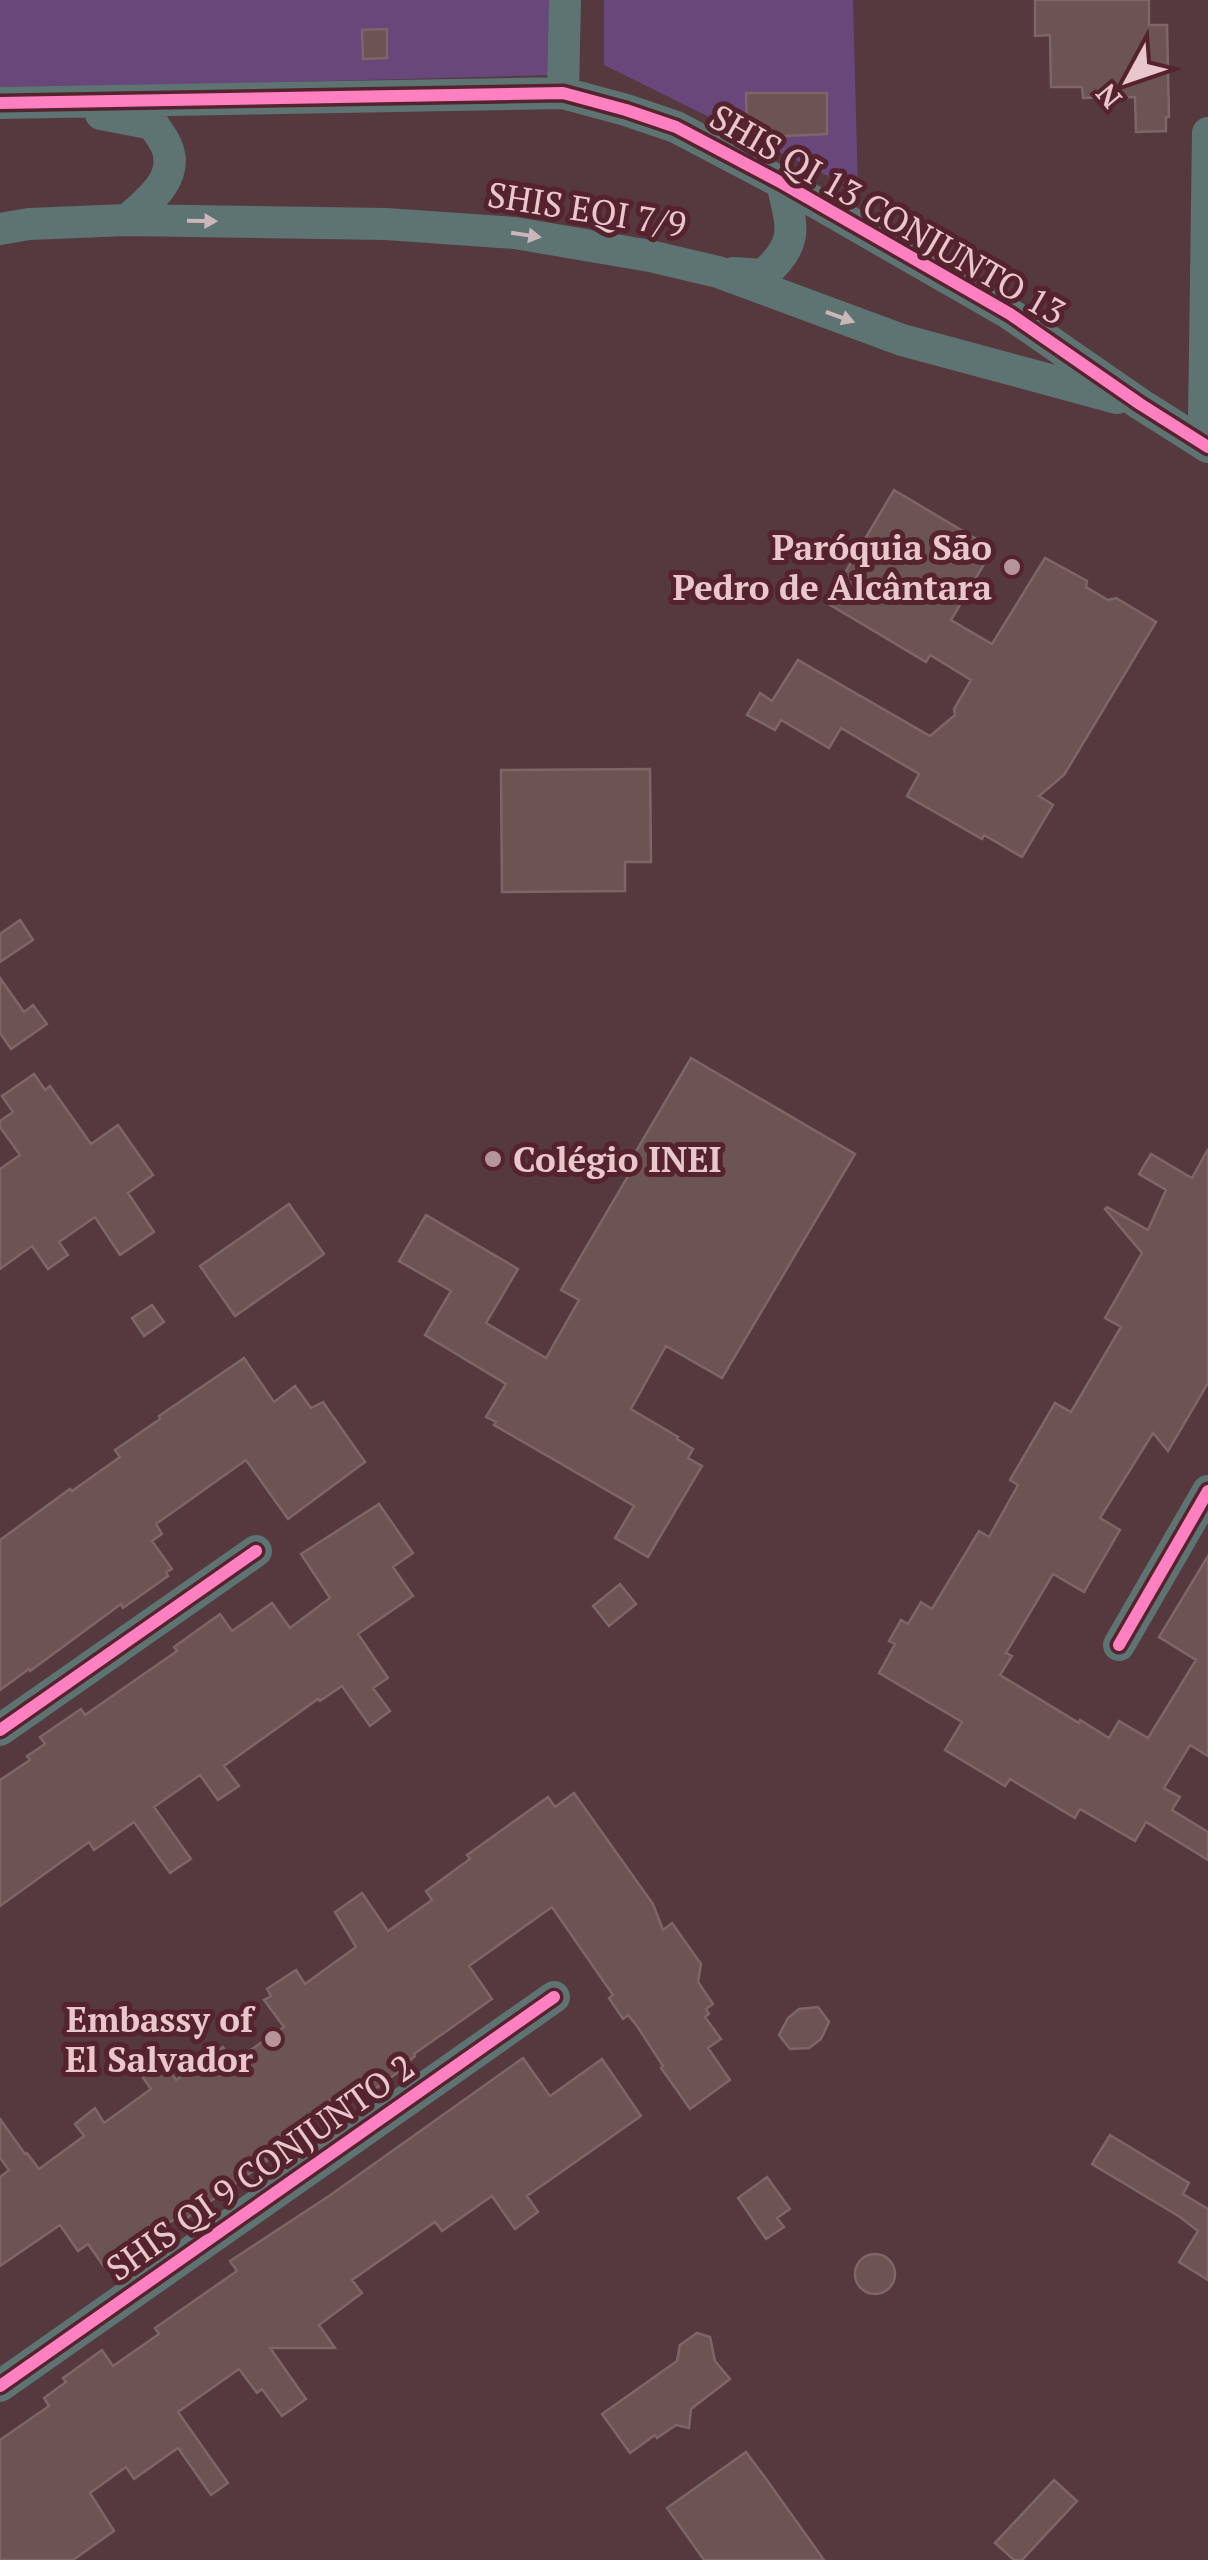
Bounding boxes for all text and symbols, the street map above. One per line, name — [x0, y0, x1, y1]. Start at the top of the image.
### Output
north arrow — [1078, 30, 1178, 130]
text: N — [1087, 76, 1129, 116]
street label: SHIS QI 13 CONJUNTO 13 — [702, 93, 1074, 335]
street label: SHIS EQI 7/9 — [484, 171, 690, 247]
one-way arrow — [186, 213, 218, 229]
one-way arrow — [511, 228, 543, 243]
one-way arrow — [825, 310, 855, 325]
place label: Paróquia São Pedro de Alcântara — [673, 524, 992, 610]
marker: Paróquia São Pedro de Alcântara — [1001, 556, 1023, 578]
place label: Colégio INEI — [513, 1136, 722, 1182]
marker: Colégio INEI — [482, 1148, 504, 1170]
place label: Embassy of El Salvador — [65, 1996, 256, 2082]
marker: Embassy of El Salvador — [262, 2028, 284, 2050]
street label: SHIS QI 9 CONJUNTO 2 — [97, 2043, 423, 2291]

